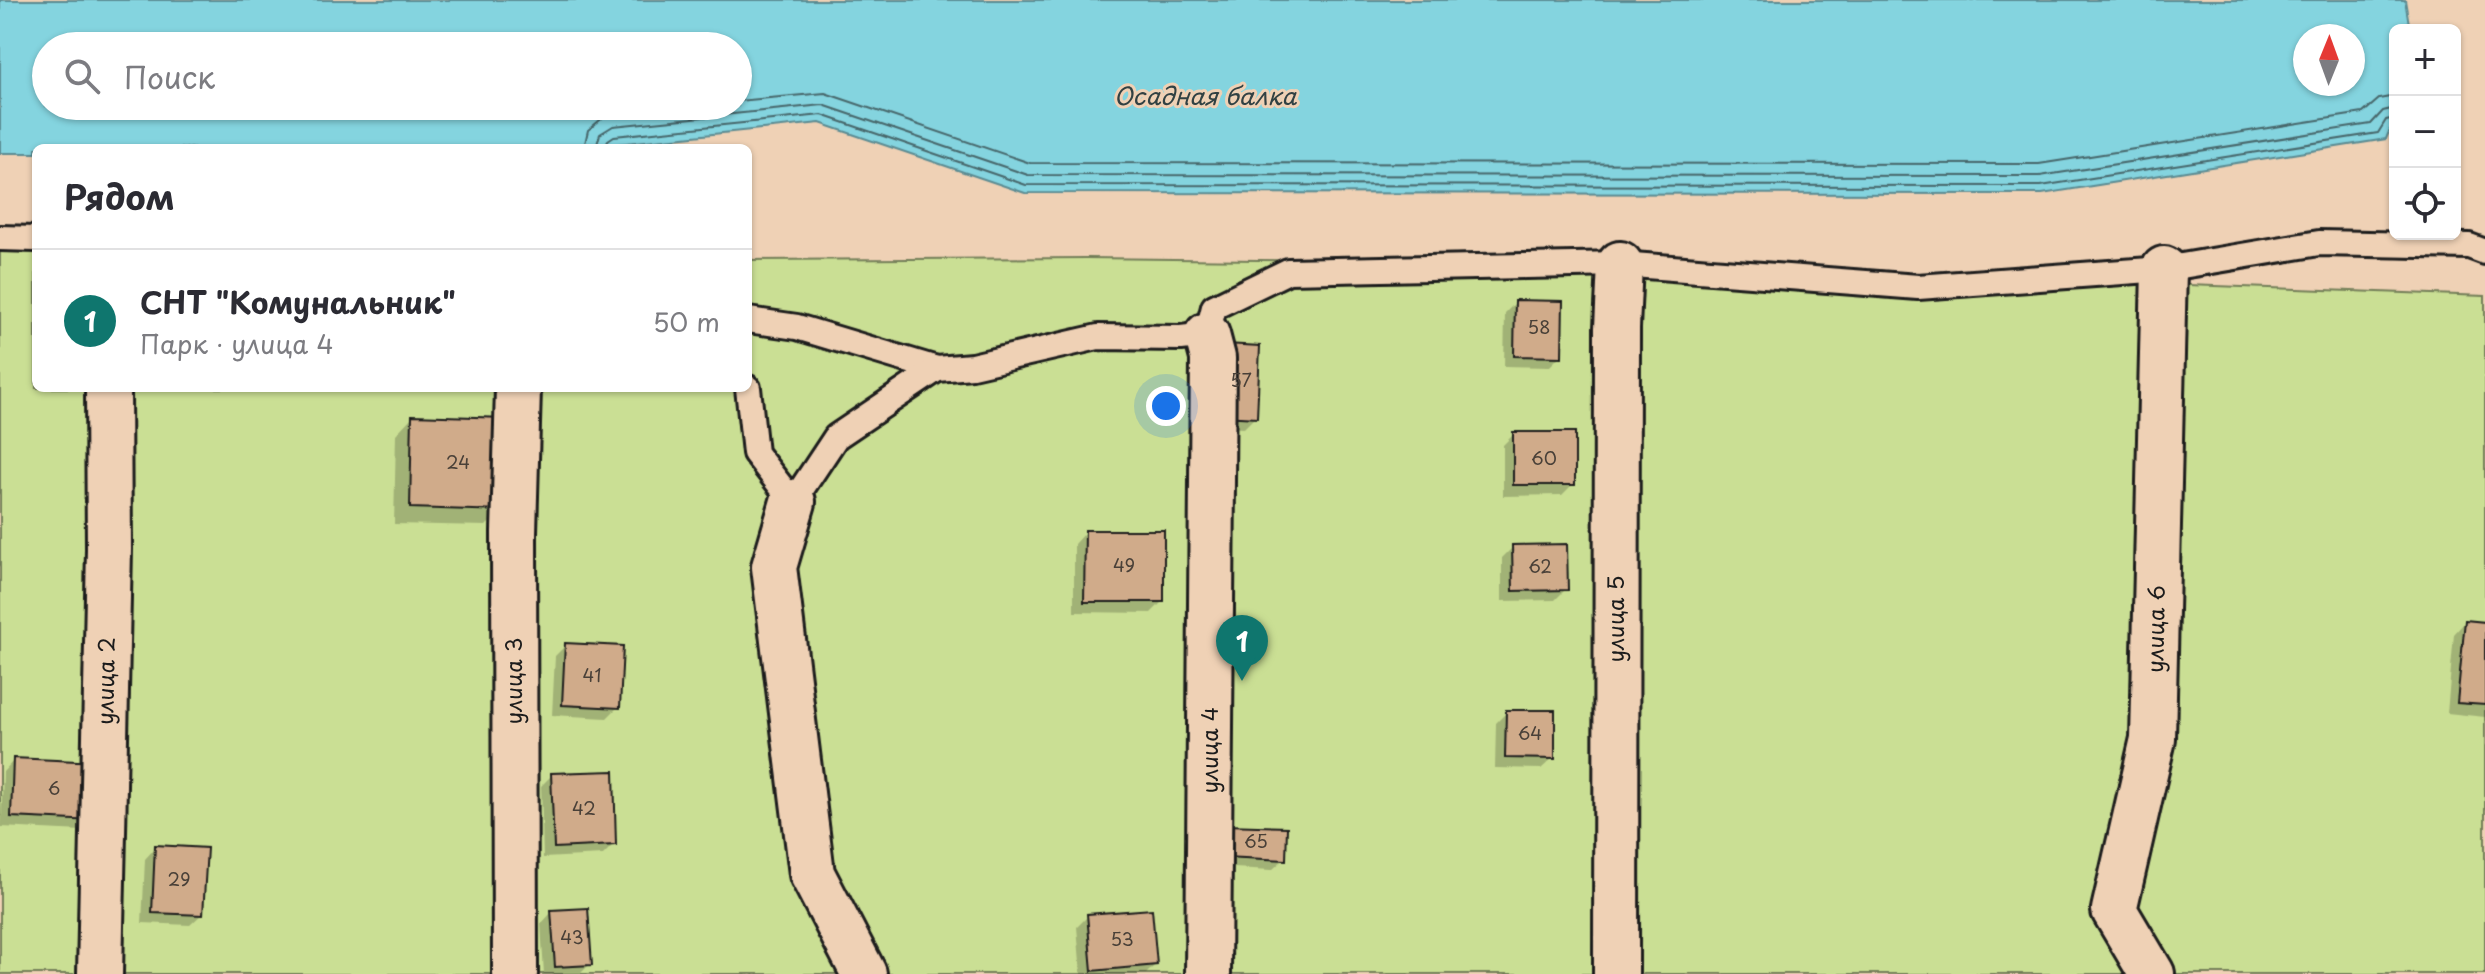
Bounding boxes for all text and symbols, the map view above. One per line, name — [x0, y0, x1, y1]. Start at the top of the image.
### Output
north arrow — [2293, 24, 2365, 96]
map controls — [2389, 24, 2461, 240]
button: + — [2389, 24, 2461, 96]
search box — [32, 32, 752, 120]
icon: search — [60, 54, 104, 98]
text: Поиск — [124, 54, 215, 99]
water label: Осадная балка — [1114, 77, 1297, 113]
button: − — [2389, 96, 2461, 168]
button: locate — [2389, 168, 2461, 240]
text: Рядом — [64, 170, 175, 222]
text: СНТ "Комунальник" — [140, 279, 456, 324]
text: 1 — [84, 302, 96, 341]
text: 50 m — [653, 302, 720, 341]
house number: 58 — [1528, 313, 1550, 340]
text: Парк · улица 4 — [140, 324, 334, 363]
house number: 57 — [1230, 366, 1252, 393]
your location — [1146, 386, 1186, 426]
house number: 60 — [1531, 444, 1557, 471]
house number: 24 — [446, 448, 470, 475]
house number: 49 — [1113, 551, 1135, 578]
house number: 62 — [1528, 552, 1552, 579]
street label: улица 5 — [1598, 575, 1631, 663]
street label: улица 6 — [2137, 585, 2172, 673]
pin: 1 — [1216, 615, 1268, 681]
street label: улица 2 — [87, 637, 122, 725]
street label: улица 3 — [496, 638, 529, 724]
house number: 41 — [583, 661, 601, 688]
street label: улица 4 — [1192, 707, 1225, 793]
house number: 64 — [1518, 719, 1542, 746]
house number: 6 — [48, 774, 60, 801]
house number: 42 — [572, 794, 596, 821]
house number: 65 — [1244, 827, 1268, 854]
house number: 29 — [168, 865, 190, 892]
house number: 43 — [560, 923, 584, 950]
house number: 53 — [1110, 925, 1134, 952]

